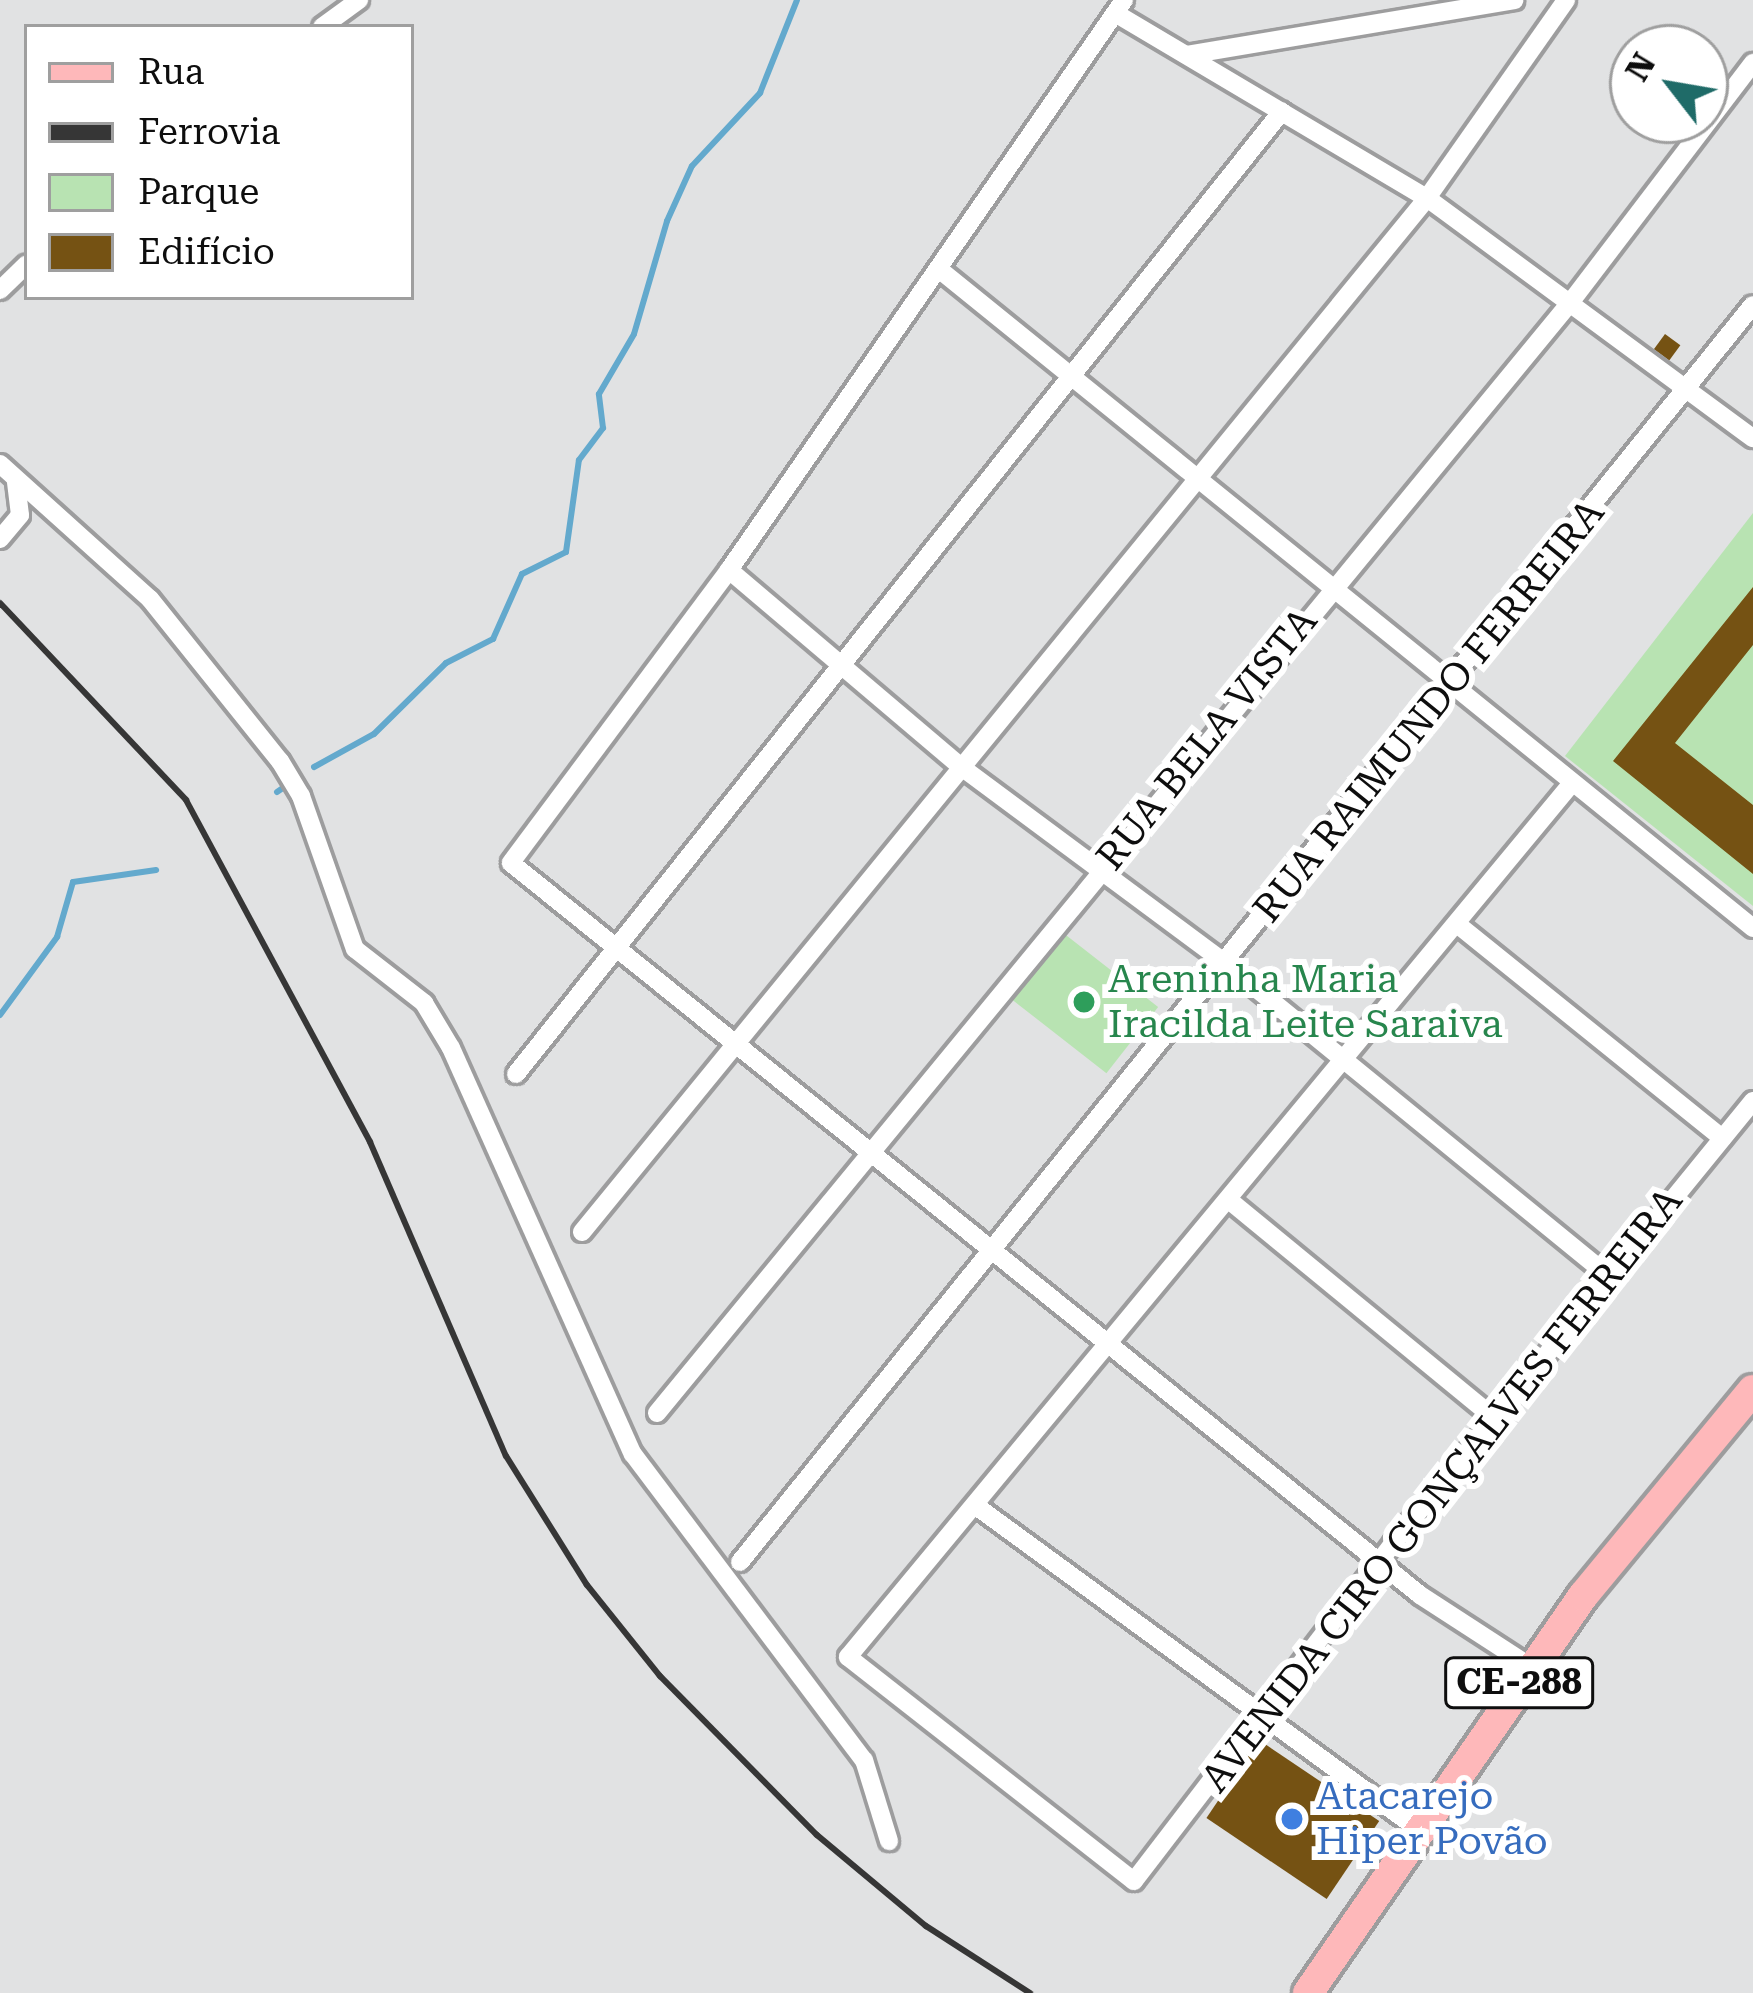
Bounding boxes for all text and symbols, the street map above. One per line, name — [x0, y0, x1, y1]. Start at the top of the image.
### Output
legend — [24, 24, 414, 300]
north arrow — [1609, 24, 1729, 144]
text: N — [1617, 46, 1664, 88]
text: Rua — [138, 51, 204, 93]
text: Ferrovia — [138, 111, 280, 153]
text: Parque — [138, 171, 259, 213]
text: Edifício — [138, 231, 275, 273]
street label: RUA RAIMUNDO FERREIRA — [1244, 490, 1614, 932]
street label: RUA BELA VISTA — [1087, 599, 1327, 879]
place label: Areninha Maria Iracilda Leite Saraiva — [1108, 957, 1503, 1048]
marker: Areninha Maria Iracilda Leite Saraiva — [1071, 989, 1097, 1015]
street label: AVENIDA CIRO GONÇALVES FERREIRA — [1192, 1179, 1692, 1801]
road number: CE-288 — [1444, 1653, 1594, 1713]
place label: Atacarejo Hiper Povão — [1316, 1774, 1548, 1865]
marker: Atacarejo Hiper Povão — [1279, 1806, 1305, 1832]

